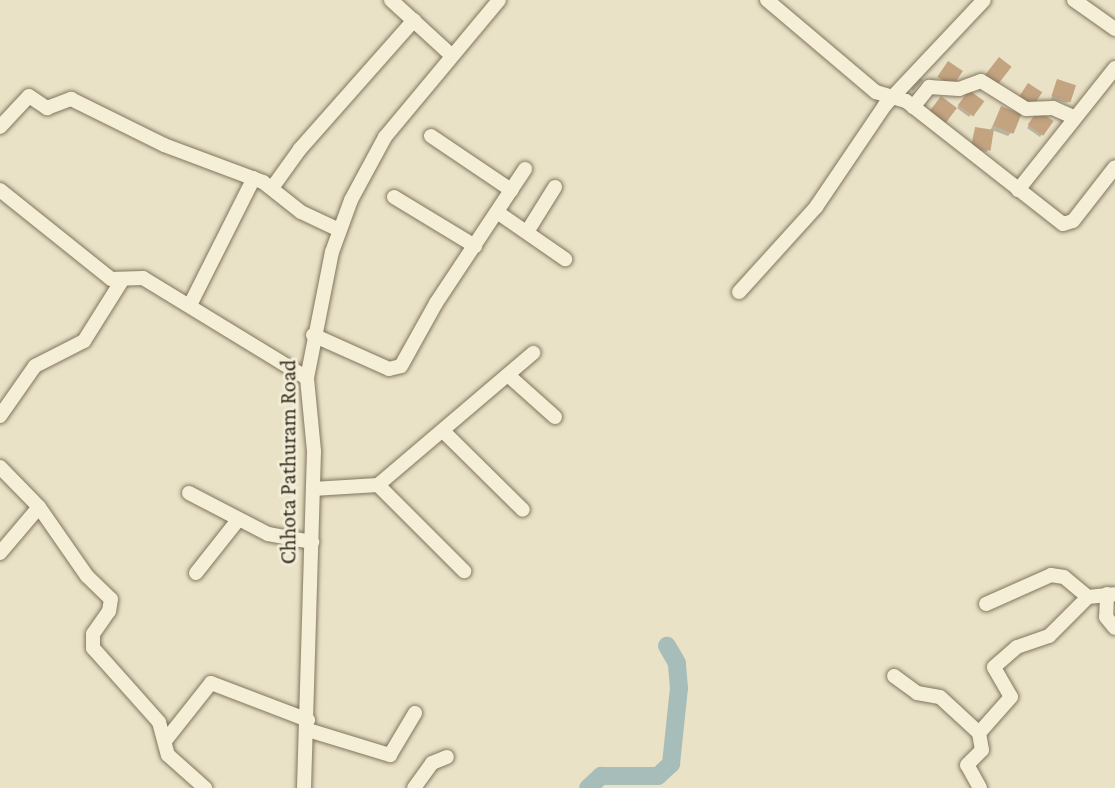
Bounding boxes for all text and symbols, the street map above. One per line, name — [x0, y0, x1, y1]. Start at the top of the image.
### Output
street label: Chhota Pathuram Road — [275, 360, 301, 564]

